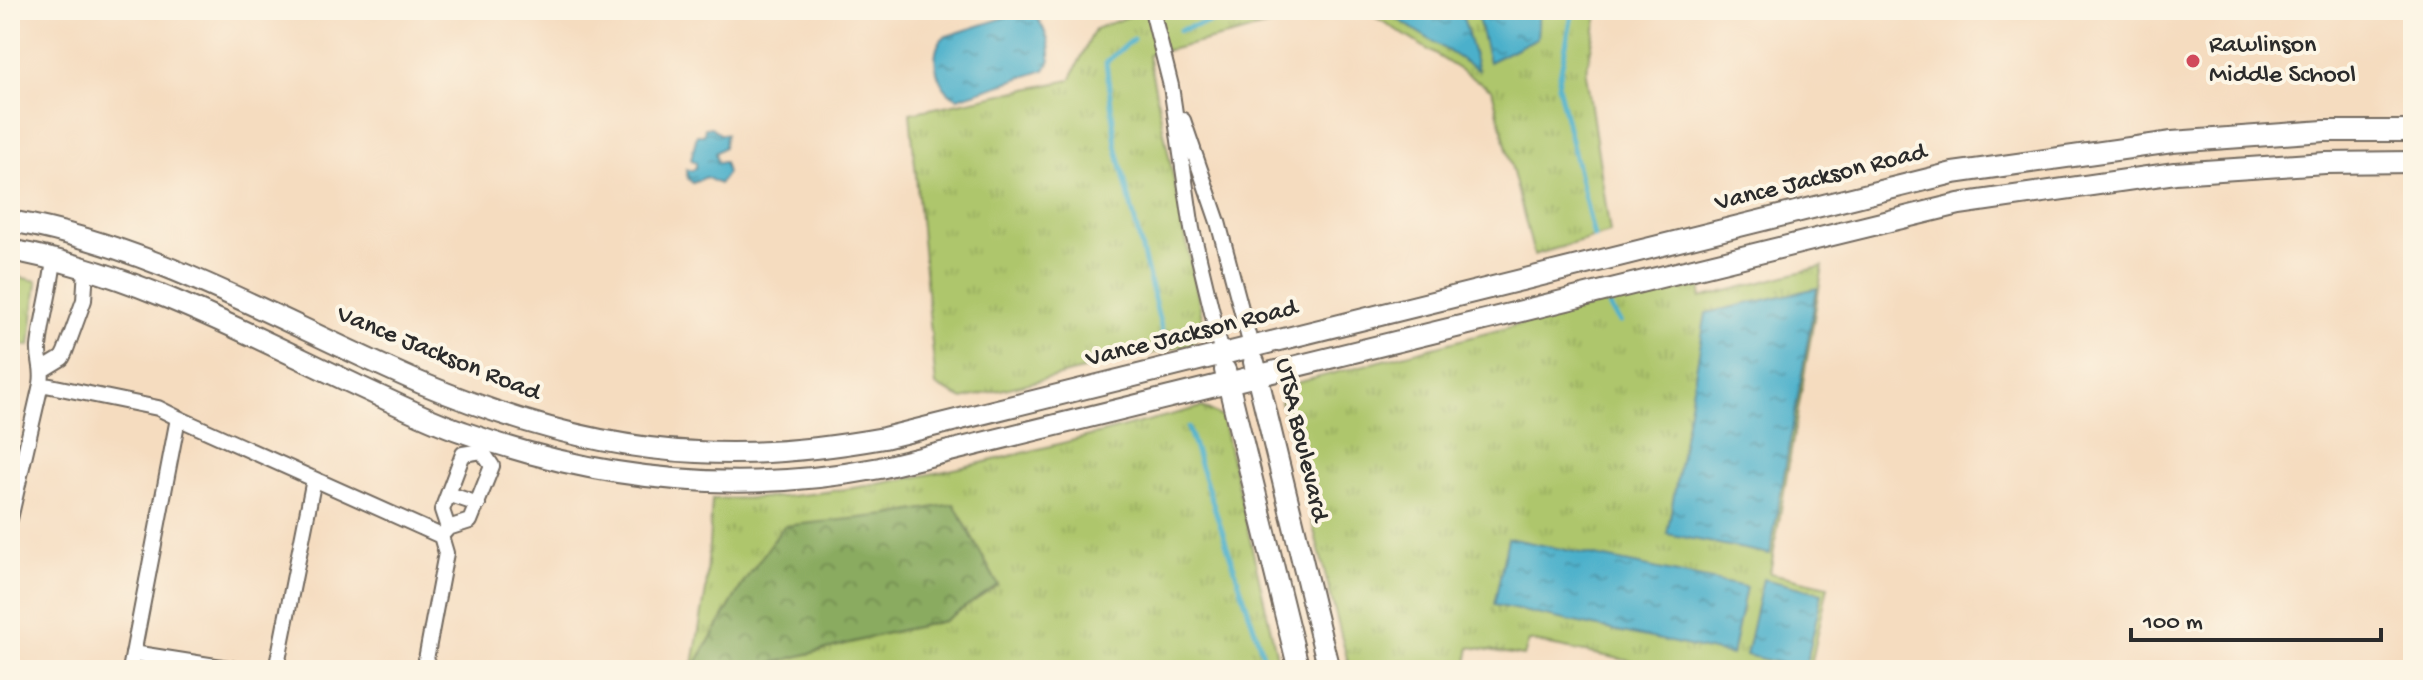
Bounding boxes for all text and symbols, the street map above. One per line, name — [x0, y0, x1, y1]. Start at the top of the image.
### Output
place label: Rawlinson Middle School — [2209, 31, 2356, 92]
marker: Rawlinson Middle School — [2184, 52, 2202, 70]
street label: Vance Jackson Road — [1711, 137, 1932, 220]
street label: Vance Jackson Road — [1082, 293, 1303, 376]
street label: Vance Jackson Road — [331, 300, 546, 411]
street label: UTSA Boulevard — [1266, 355, 1334, 527]
scale bar — [2131, 592, 2381, 642]
text: 100 m — [2142, 609, 2203, 638]

